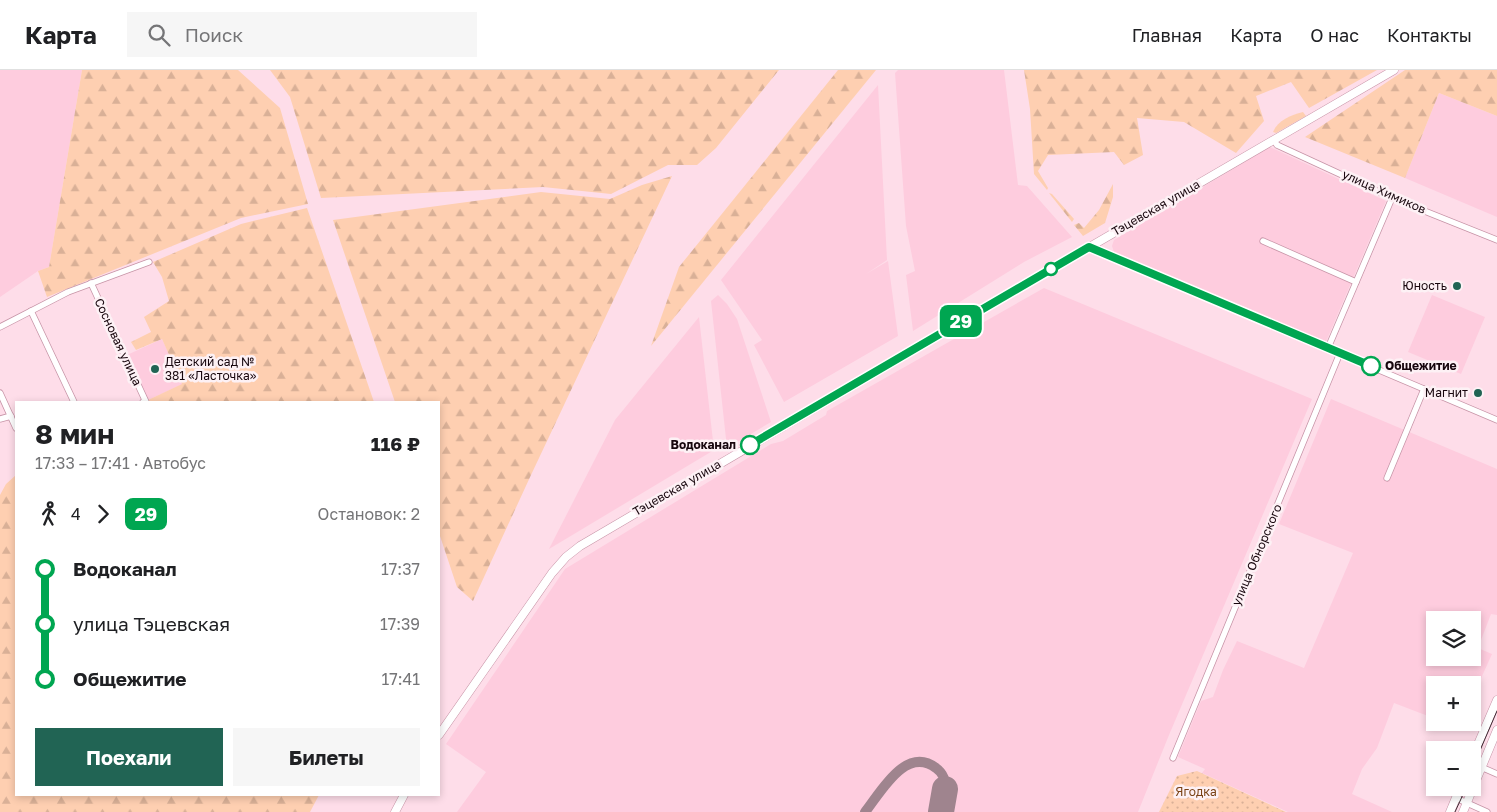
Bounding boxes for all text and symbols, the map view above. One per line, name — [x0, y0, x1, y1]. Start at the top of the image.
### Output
search box — [127, 12, 477, 57]
text: Карта — [25, 20, 97, 49]
icon: search — [145, 21, 173, 49]
text: Поиск — [185, 23, 243, 46]
text: Главная — [1132, 24, 1202, 46]
text: Карта — [1230, 24, 1282, 46]
text: О нас — [1310, 24, 1359, 46]
text: Контакты — [1387, 24, 1472, 46]
street label: улица Химиков — [1340, 166, 1429, 217]
street label: Тэцевская улица — [1109, 176, 1202, 239]
unlabelled marker — [1044, 262, 1058, 276]
place label: Юность — [1402, 278, 1447, 293]
marker: Юность — [1451, 280, 1463, 292]
street label: Сосновая улица — [92, 296, 145, 388]
line badge: 29 — [938, 305, 984, 337]
text: 29 — [950, 310, 972, 332]
place label: Детский сад № 381 «Ласточка» — [165, 354, 257, 383]
marker: Общежитие — [1361, 356, 1381, 376]
place label: Общежитие — [1385, 358, 1457, 373]
marker: Детский сад № 381 «Ласточка» — [149, 363, 161, 375]
place label: Магнит — [1425, 385, 1468, 400]
marker: Магнит — [1472, 387, 1484, 399]
text: 8 мин — [35, 417, 114, 450]
text: 116 ₽ — [371, 432, 420, 455]
marker: Водоканал — [740, 435, 760, 455]
place label: Водоканал — [671, 437, 736, 452]
text: 17:33 – 17:41 · Автобус — [35, 453, 206, 473]
street label: Тэцевская улица — [630, 456, 723, 519]
icon: walk — [35, 500, 63, 528]
icon: forward — [89, 500, 117, 528]
street label: улица Обнорского — [1228, 502, 1285, 608]
text: 29 — [135, 503, 157, 525]
text: 4 — [71, 504, 81, 524]
text: Остановок: 2 — [318, 504, 420, 524]
text: Водоканал — [73, 557, 177, 580]
text: 17:37 — [381, 559, 420, 579]
map controls — [1426, 611, 1481, 796]
button: layers — [1426, 611, 1481, 666]
text: улица Тэцевская — [73, 612, 230, 635]
text: 17:39 — [380, 614, 420, 634]
text: Общежитие — [73, 667, 186, 690]
text: 17:41 — [381, 669, 420, 689]
button: + — [1426, 676, 1481, 731]
button: Поехали — [35, 728, 223, 786]
button: Билеты — [233, 728, 420, 786]
button: − — [1426, 741, 1481, 796]
park label: Ягодка — [1175, 784, 1217, 799]

